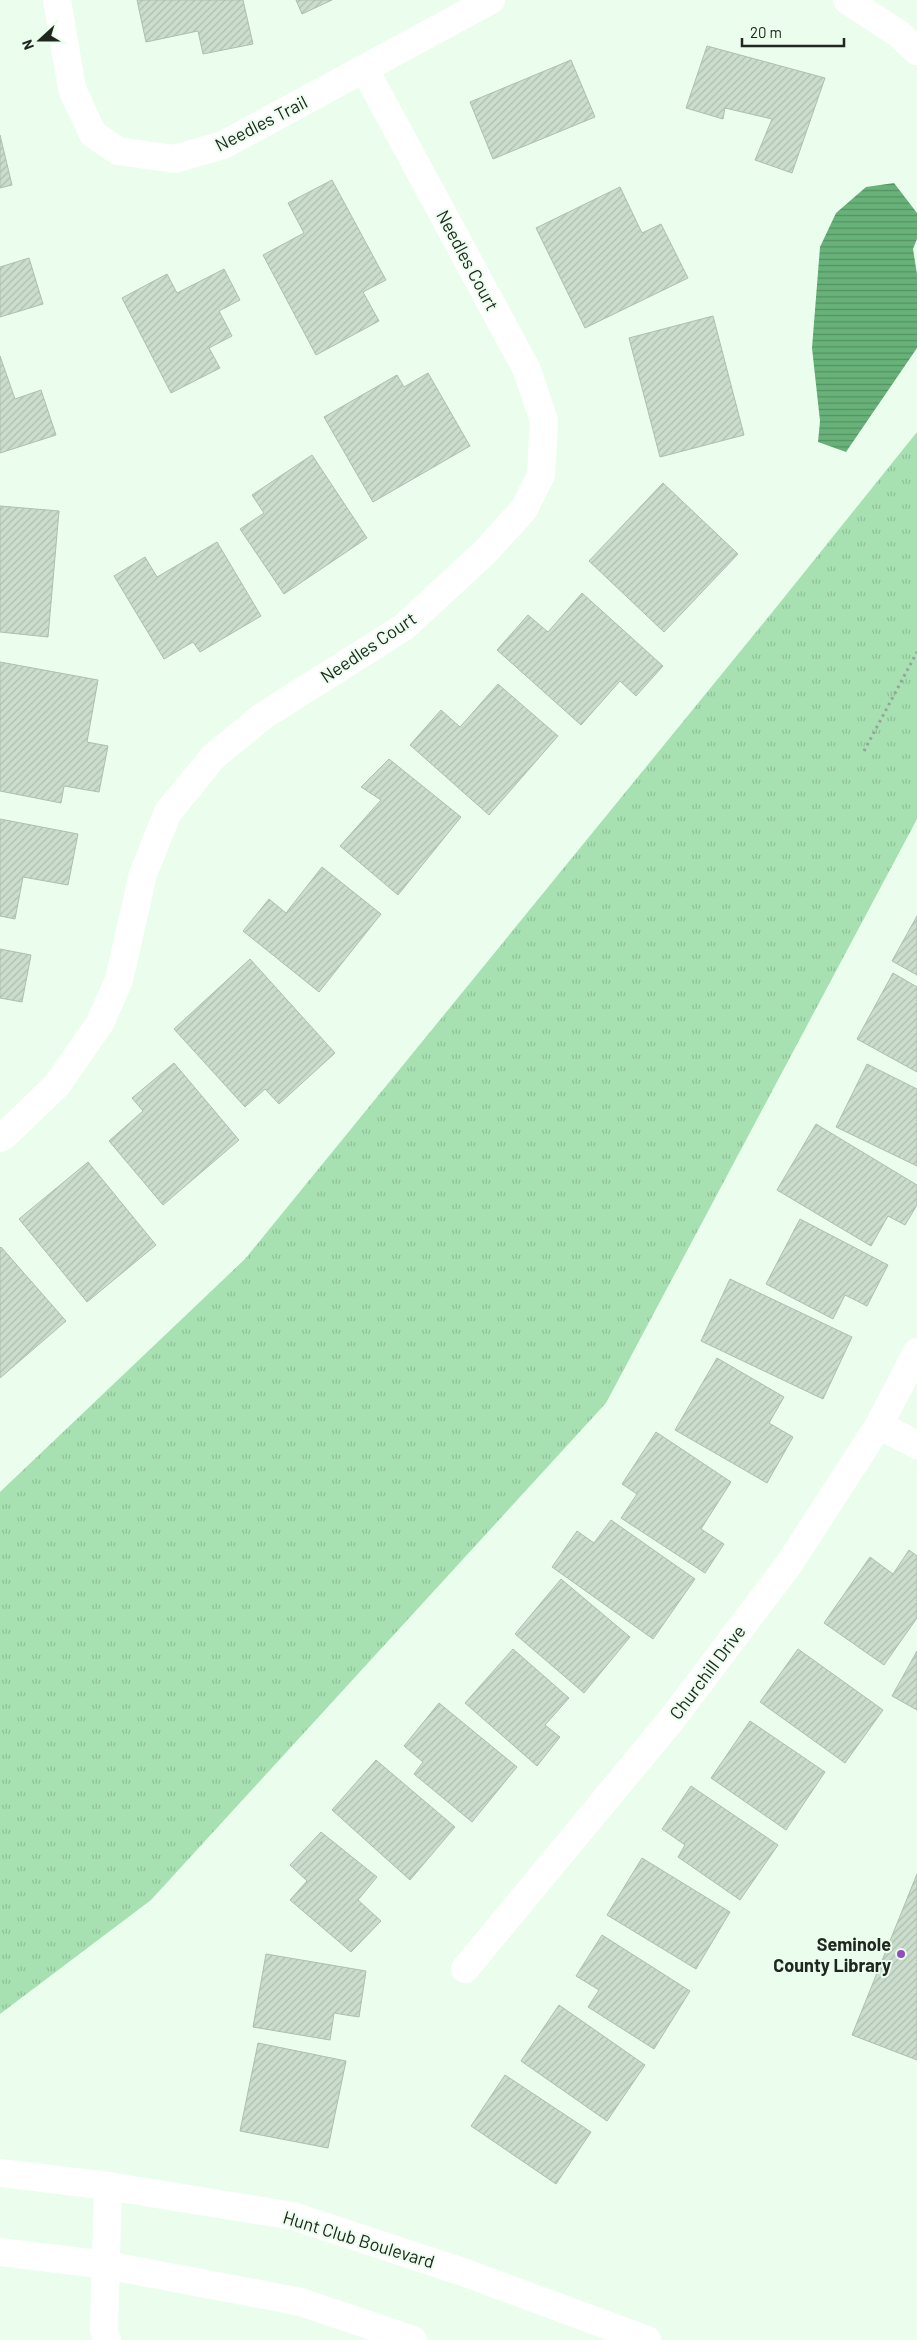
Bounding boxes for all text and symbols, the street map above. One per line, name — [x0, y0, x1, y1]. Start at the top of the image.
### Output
north arrow — [15, 15, 65, 65]
scale bar — [742, 15, 844, 47]
text: 20 m — [750, 23, 782, 41]
text: N — [18, 37, 37, 52]
street label: Needles Trail — [211, 90, 311, 156]
street label: Needles Court — [432, 206, 504, 314]
street label: Needles Court — [316, 607, 420, 687]
street label: Churchill Drive — [664, 1621, 750, 1723]
place label: Seminole County Library — [773, 1933, 891, 1976]
marker: Seminole County Library — [895, 1948, 907, 1960]
street label: Hunt Club Boulevard — [280, 2205, 438, 2273]

